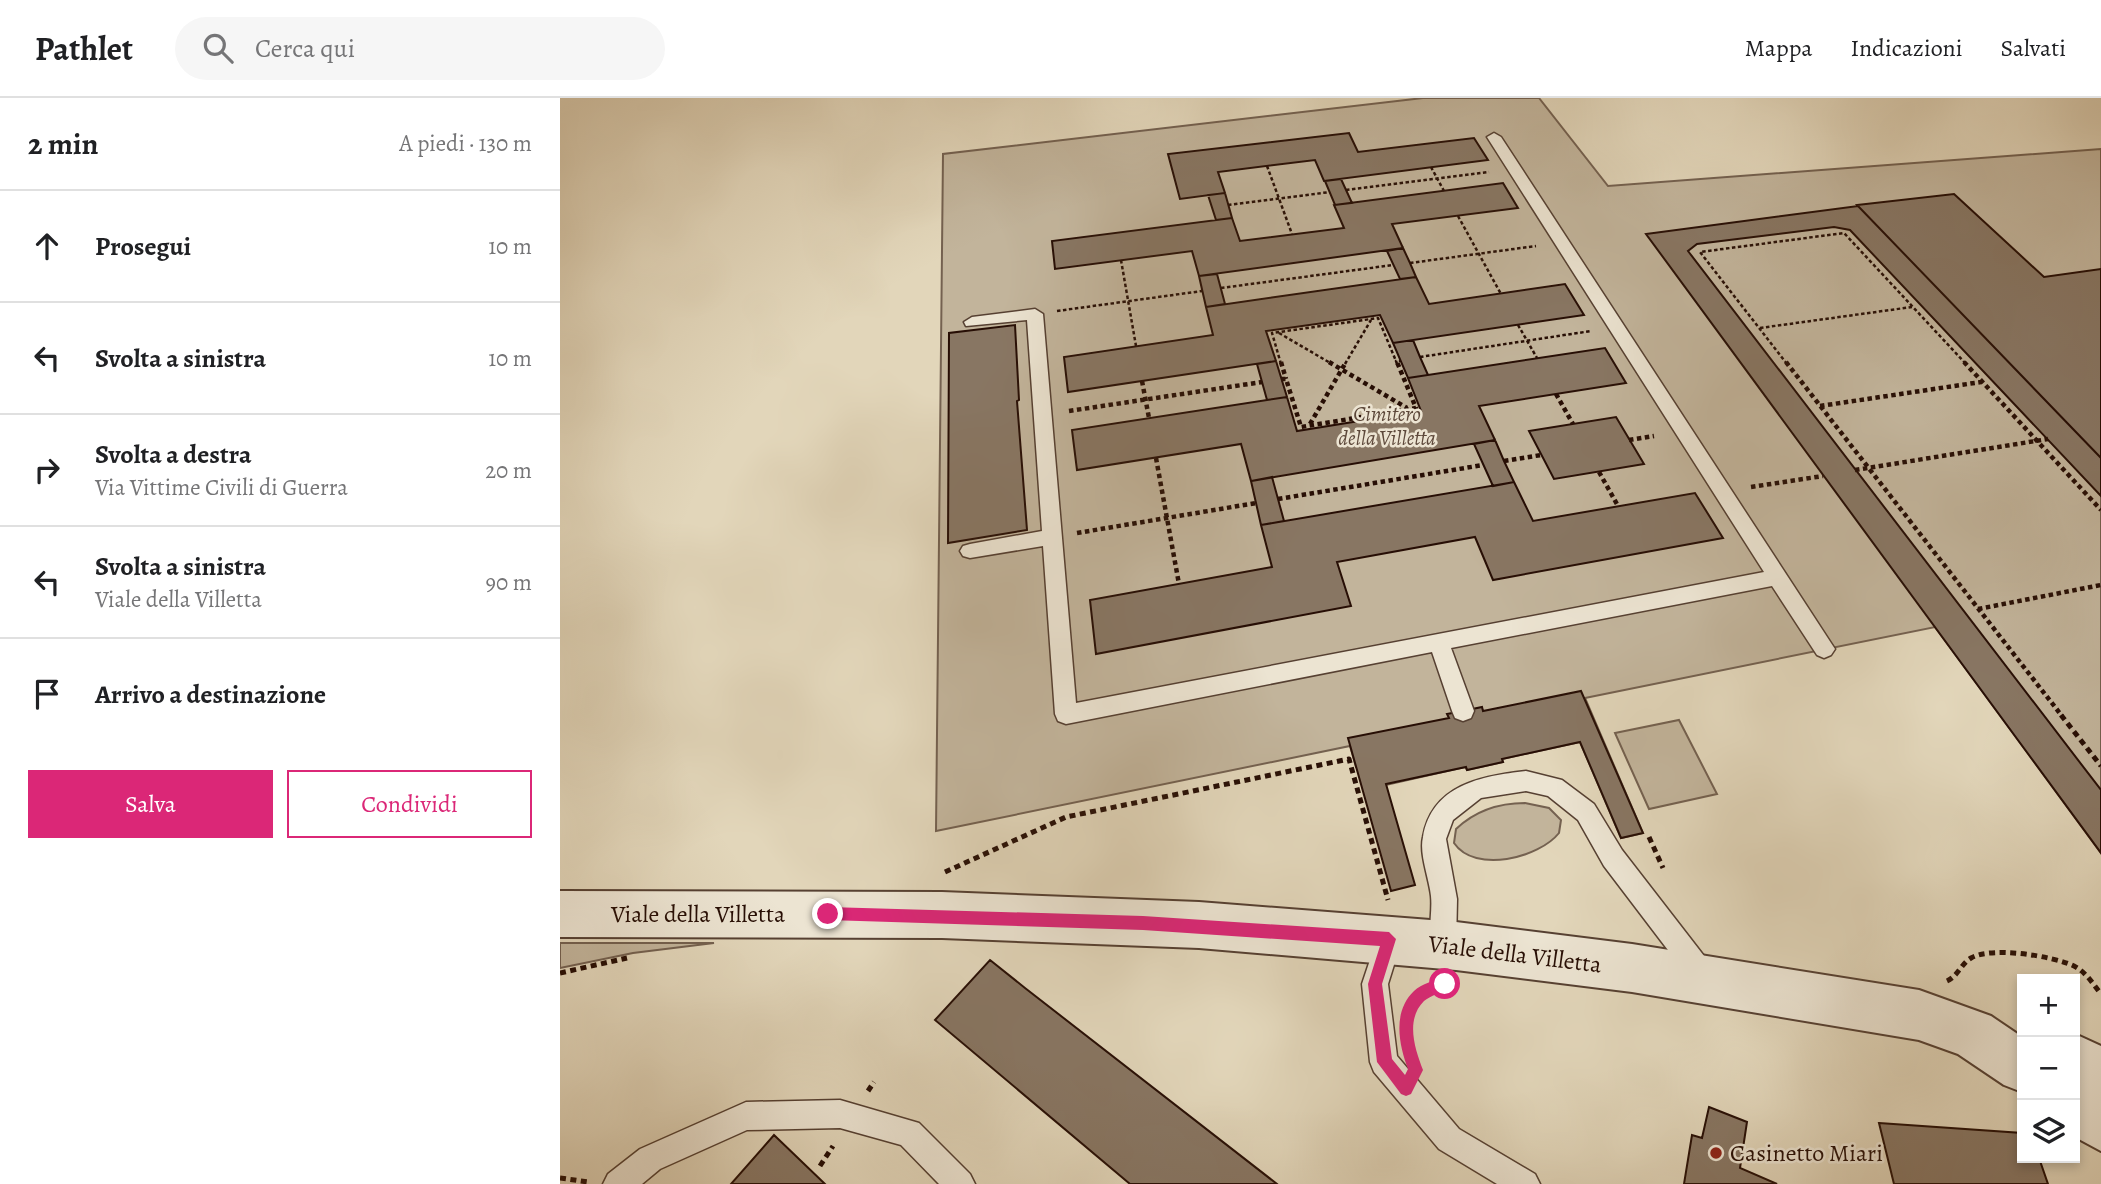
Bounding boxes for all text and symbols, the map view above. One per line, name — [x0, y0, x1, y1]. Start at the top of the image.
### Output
search box — [175, 17, 665, 80]
text: Pathlet — [35, 26, 133, 71]
icon: search — [199, 29, 237, 67]
text: Cerca qui — [255, 31, 355, 66]
text: Mappa — [1745, 32, 1813, 64]
text: Indicazioni — [1851, 32, 1963, 64]
text: Salvati — [2001, 32, 2066, 64]
text: 2 min — [28, 124, 98, 164]
text: A piedi · 130 m — [399, 128, 532, 159]
icon: ahead — [28, 227, 66, 265]
text: Prosegui — [95, 229, 191, 264]
text: 10 m — [488, 231, 532, 262]
icon: left — [28, 339, 66, 377]
text: Svolta a sinistra — [95, 341, 266, 376]
text: 10 m — [488, 343, 532, 374]
park label: Cimitero della Villetta — [1338, 400, 1436, 452]
text: Svolta a destra — [95, 437, 252, 472]
icon: right — [28, 451, 66, 489]
text: 20 m — [485, 455, 532, 486]
text: Via Vittime Civili di Guerra — [95, 472, 348, 503]
text: Svolta a sinistra — [95, 549, 266, 584]
icon: left — [28, 563, 66, 601]
text: 90 m — [486, 567, 532, 598]
text: Viale della Villetta — [95, 584, 262, 615]
icon: arrive — [28, 675, 66, 713]
text: Arrivo a destinazione — [95, 677, 326, 712]
button: Salva — [28, 770, 273, 838]
button: Condividi — [287, 770, 532, 838]
street label: Viale della Villetta — [610, 898, 786, 930]
route end — [812, 898, 843, 929]
street label: Viale della Villetta — [1426, 927, 1604, 981]
route start — [1429, 968, 1460, 999]
map controls — [2017, 974, 2080, 1163]
button: + — [2017, 974, 2080, 1037]
button: − — [2017, 1037, 2080, 1100]
button: layers — [2017, 1100, 2080, 1163]
place label: Casinetto Miari — [1730, 1137, 1883, 1169]
marker: Casinetto Miari — [1708, 1145, 1724, 1161]

